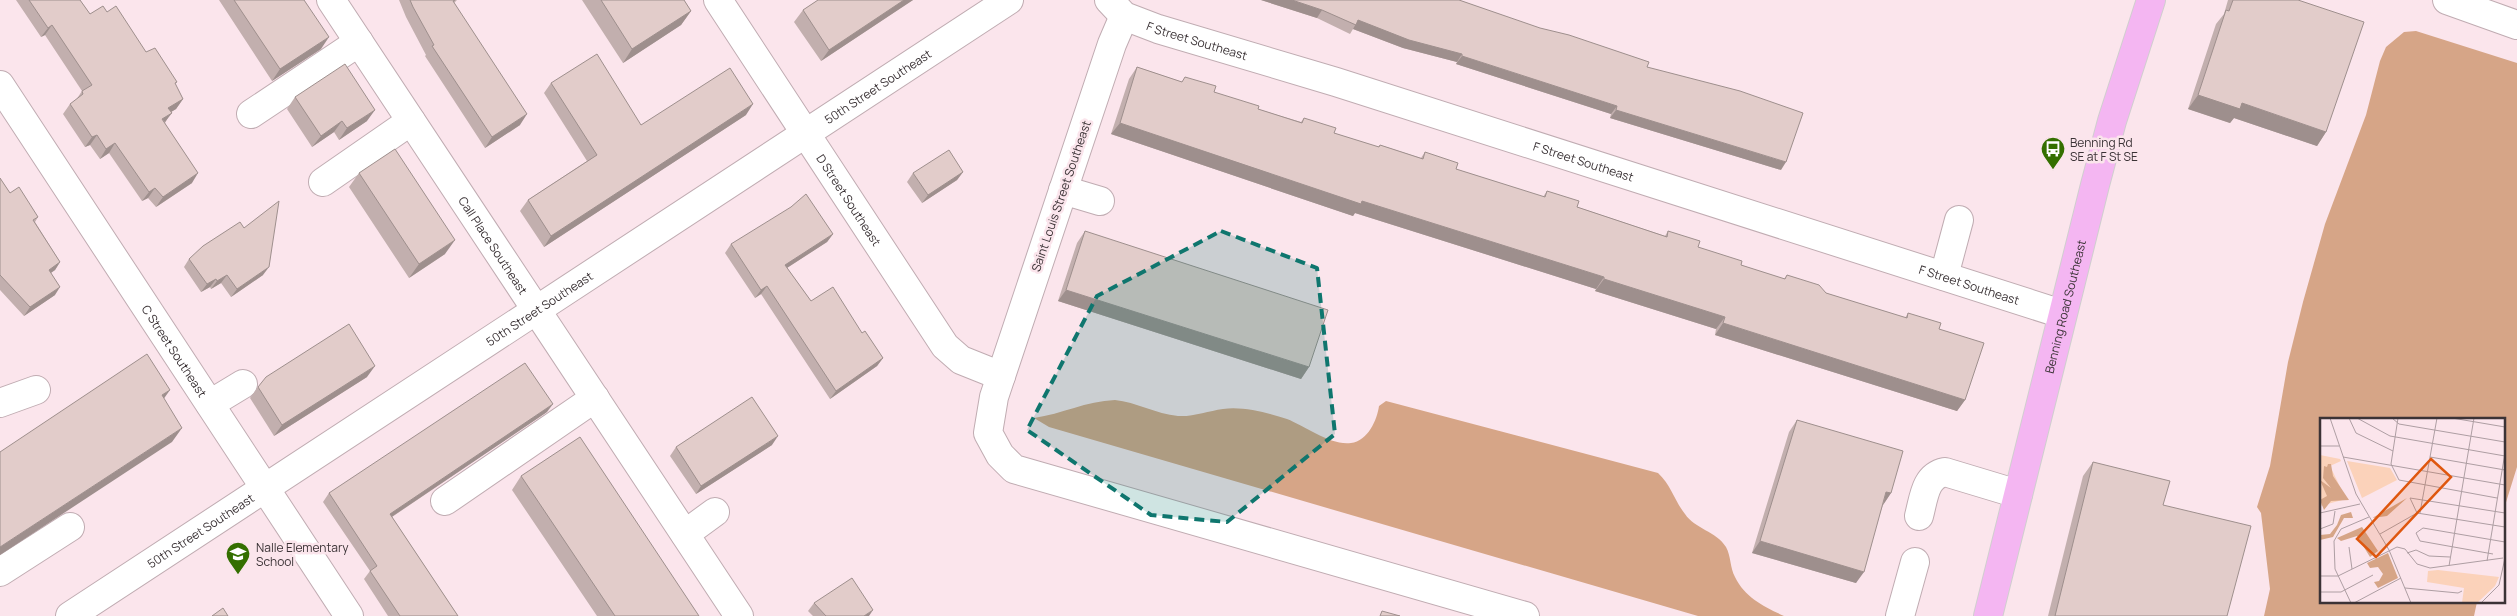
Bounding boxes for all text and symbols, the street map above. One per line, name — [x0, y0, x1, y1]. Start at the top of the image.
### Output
street label: F Street Southeast — [1144, 17, 1250, 64]
street label: 50th Street Southeast — [821, 45, 935, 127]
street label: Saint Louis Street Southeast — [1027, 118, 1095, 274]
place label: Benning Rd SE at F St SE — [2070, 134, 2138, 165]
bus stop icon: Benning Rd SE at F St SE — [2040, 136, 2066, 170]
street label: F Street Southeast — [1531, 137, 1636, 185]
street label: D Street Southeast — [813, 151, 886, 249]
street label: Call Place Southeast — [455, 193, 532, 298]
street label: Benning Road Southeast — [2040, 238, 2090, 375]
street label: F Street Southeast — [1917, 260, 2022, 308]
street label: 50th Street Southeast — [482, 267, 596, 350]
street label: C Street Southeast — [138, 301, 211, 400]
inset map — [2320, 418, 2504, 604]
street label: 50th Street Southeast — [144, 489, 257, 572]
place label: Nalle Elementary School — [256, 539, 349, 570]
school or university icon: Nalle Elementary School — [225, 541, 251, 575]

